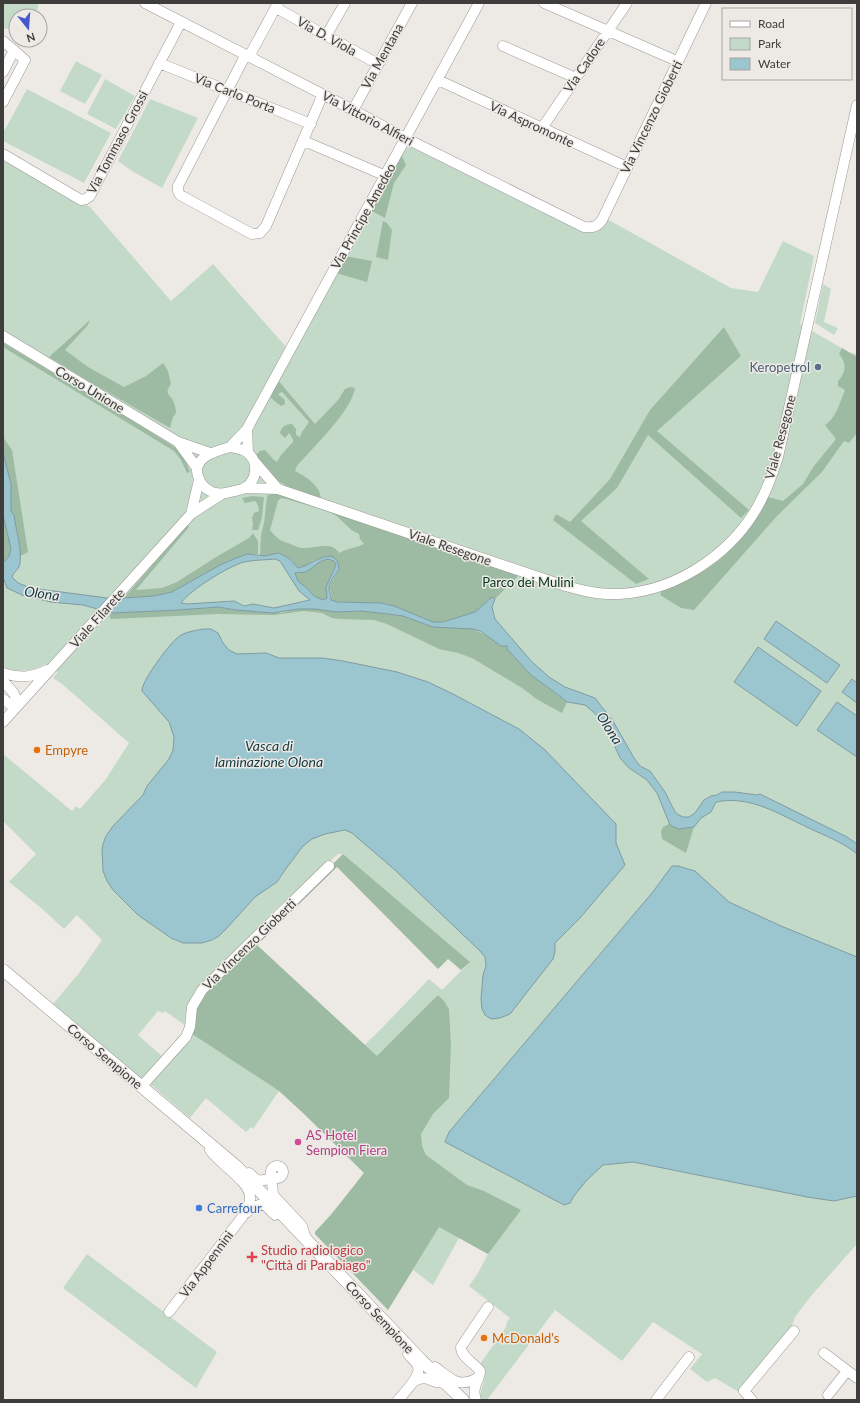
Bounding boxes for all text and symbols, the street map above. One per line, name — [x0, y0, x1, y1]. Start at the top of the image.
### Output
north arrow — [8, 8, 48, 48]
legend — [722, 8, 852, 80]
street label: Via D. Viola — [294, 13, 360, 59]
text: Road — [758, 16, 785, 31]
street label: Via Mentana — [357, 20, 407, 92]
text: N — [25, 31, 37, 45]
street label: Via Cadore — [560, 34, 608, 96]
text: Park — [758, 36, 782, 51]
text: Water — [758, 56, 791, 71]
street label: Via Vincenzo Gioberti — [617, 58, 685, 176]
street label: Via Carlo Porta — [192, 69, 278, 117]
street label: Via Vittorio Alfieri — [319, 87, 417, 149]
street label: Via Tommaso Grossi — [83, 88, 151, 196]
street label: Via Aspromonte — [487, 97, 577, 151]
street label: Via Principe Amedeo — [327, 160, 399, 272]
place label: Keropetrol — [750, 359, 810, 375]
street label: Corso Unione — [52, 362, 128, 416]
marker: Keropetrol — [813, 362, 823, 372]
street label: Viale Resegone — [761, 393, 799, 481]
street label: Viale Resegone — [406, 525, 494, 569]
park label: Parco dei Mulini — [482, 574, 574, 590]
water label: Olona — [23, 582, 61, 604]
street label: Viale Filarete — [66, 585, 128, 651]
water label: Olona — [593, 709, 627, 747]
water label: Vasca di laminazione Olona — [215, 737, 323, 770]
place label: Empyre — [45, 742, 88, 758]
marker: Empyre — [32, 745, 42, 755]
street label: Via Vincenzo Gioberti — [199, 895, 299, 993]
street label: Corso Sempione — [64, 1020, 146, 1092]
place label: AS Hotel Sempion Fiera — [306, 1127, 387, 1158]
marker: AS Hotel Sempion Fiera — [293, 1137, 303, 1147]
place label: Carrefour — [207, 1200, 262, 1216]
marker: Carrefour — [194, 1203, 204, 1213]
street label: Via Appennini — [176, 1227, 236, 1301]
place label: Studio radiologico "Città di Parabiago" — [261, 1242, 371, 1273]
marker: Studio radiologico "Città di Parabiago" — [246, 1251, 258, 1263]
street label: Corso Sempione — [342, 1277, 418, 1357]
place label: McDonald's — [492, 1330, 560, 1346]
marker: McDonald's — [479, 1333, 489, 1343]

